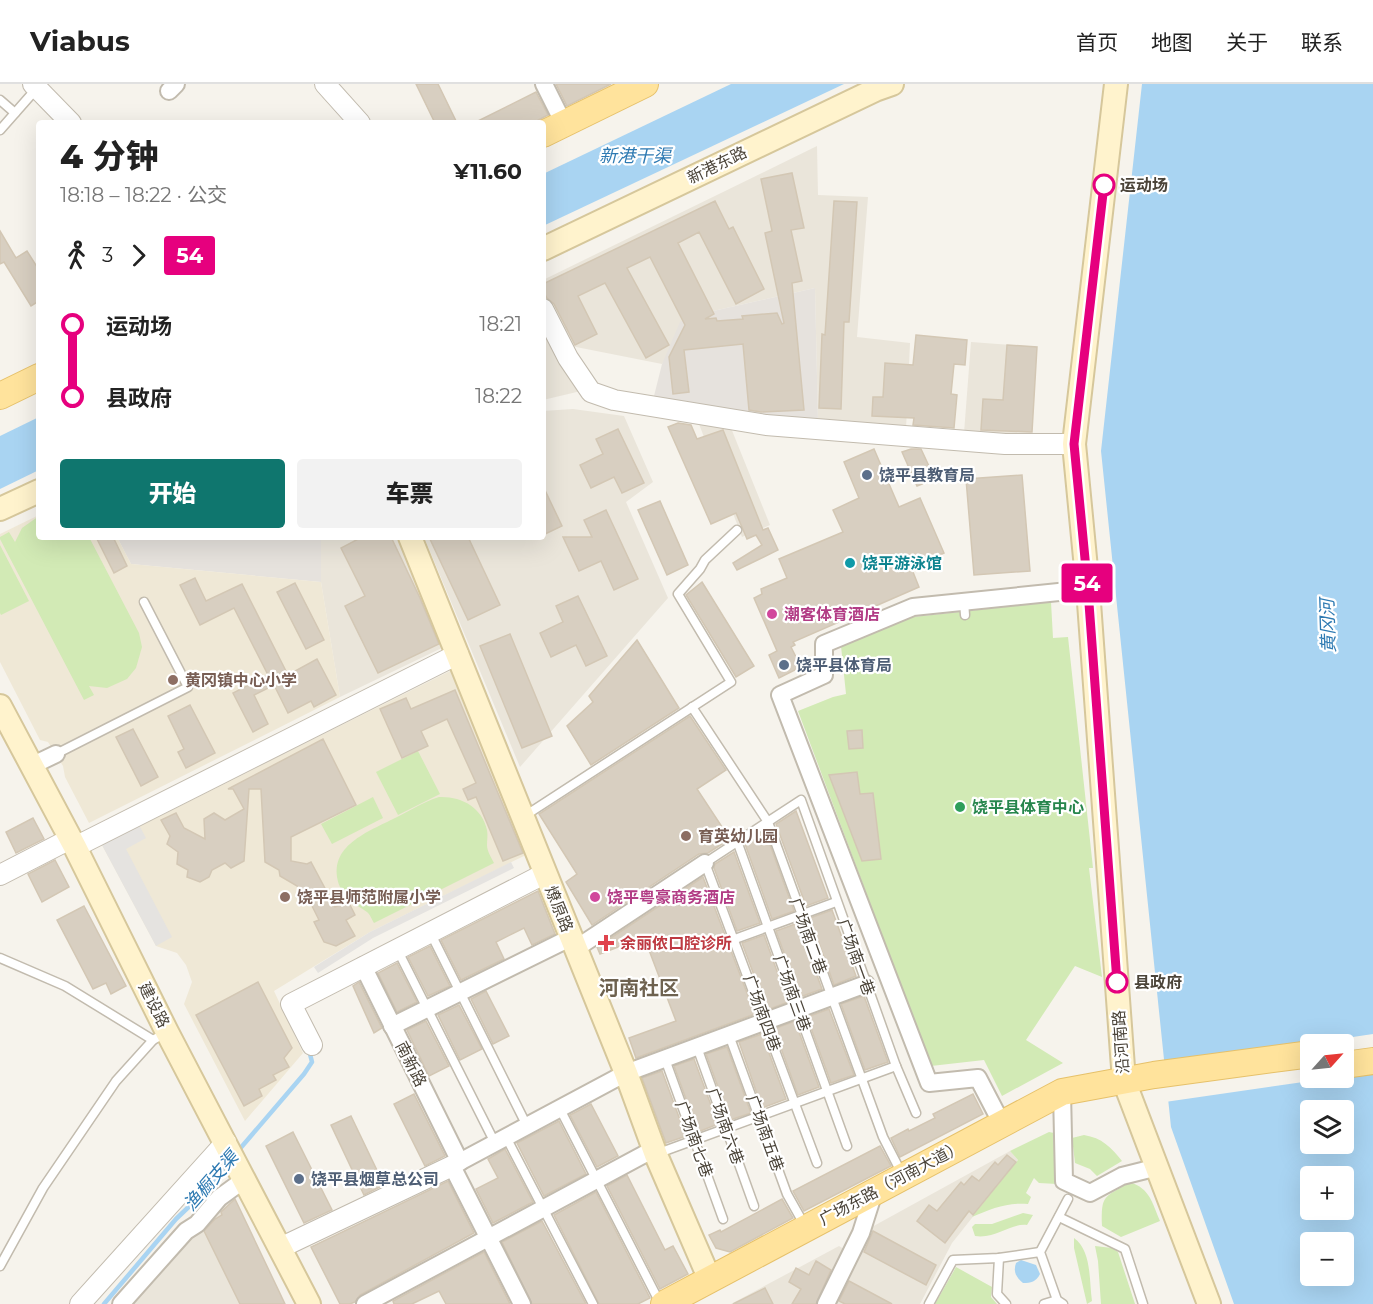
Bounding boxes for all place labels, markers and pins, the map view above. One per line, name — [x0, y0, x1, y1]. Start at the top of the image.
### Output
marker: 运动场 — [1093, 174, 1115, 196]
place label: 运动场 — [1120, 176, 1168, 195]
place label: 饶平县教育局 — [879, 466, 975, 485]
marker: 饶平县教育局 — [860, 468, 874, 482]
place label: 饶平游泳馆 — [862, 554, 942, 573]
marker: 饶平游泳馆 — [843, 556, 857, 570]
place label: 潮客体育酒店 — [784, 605, 880, 624]
marker: 潮客体育酒店 — [765, 607, 779, 621]
place label: 饶平县体育局 — [796, 656, 892, 675]
marker: 饶平县体育局 — [777, 658, 791, 672]
place label: 黄冈镇中心小学 — [185, 671, 297, 690]
marker: 黄冈镇中心小学 — [166, 673, 180, 687]
place label: 饶平县体育中心 — [972, 798, 1084, 817]
marker: 饶平县体育中心 — [953, 800, 967, 814]
place label: 育英幼儿园 — [698, 827, 778, 846]
marker: 育英幼儿园 — [679, 829, 693, 843]
place label: 饶平县师范附属小学 — [297, 888, 441, 907]
place label: 饶平粤豪商务酒店 — [607, 888, 735, 907]
marker: 饶平县师范附属小学 — [278, 890, 292, 904]
marker: 饶平粤豪商务酒店 — [588, 890, 602, 904]
marker: 余丽侬口腔诊所 — [597, 934, 615, 952]
place label: 余丽侬口腔诊所 — [620, 934, 732, 953]
marker: 县政府 — [1106, 971, 1128, 993]
place label: 县政府 — [1134, 973, 1182, 992]
place label: 饶平县烟草总公司 — [311, 1170, 439, 1189]
marker: 饶平县烟草总公司 — [292, 1172, 306, 1186]

